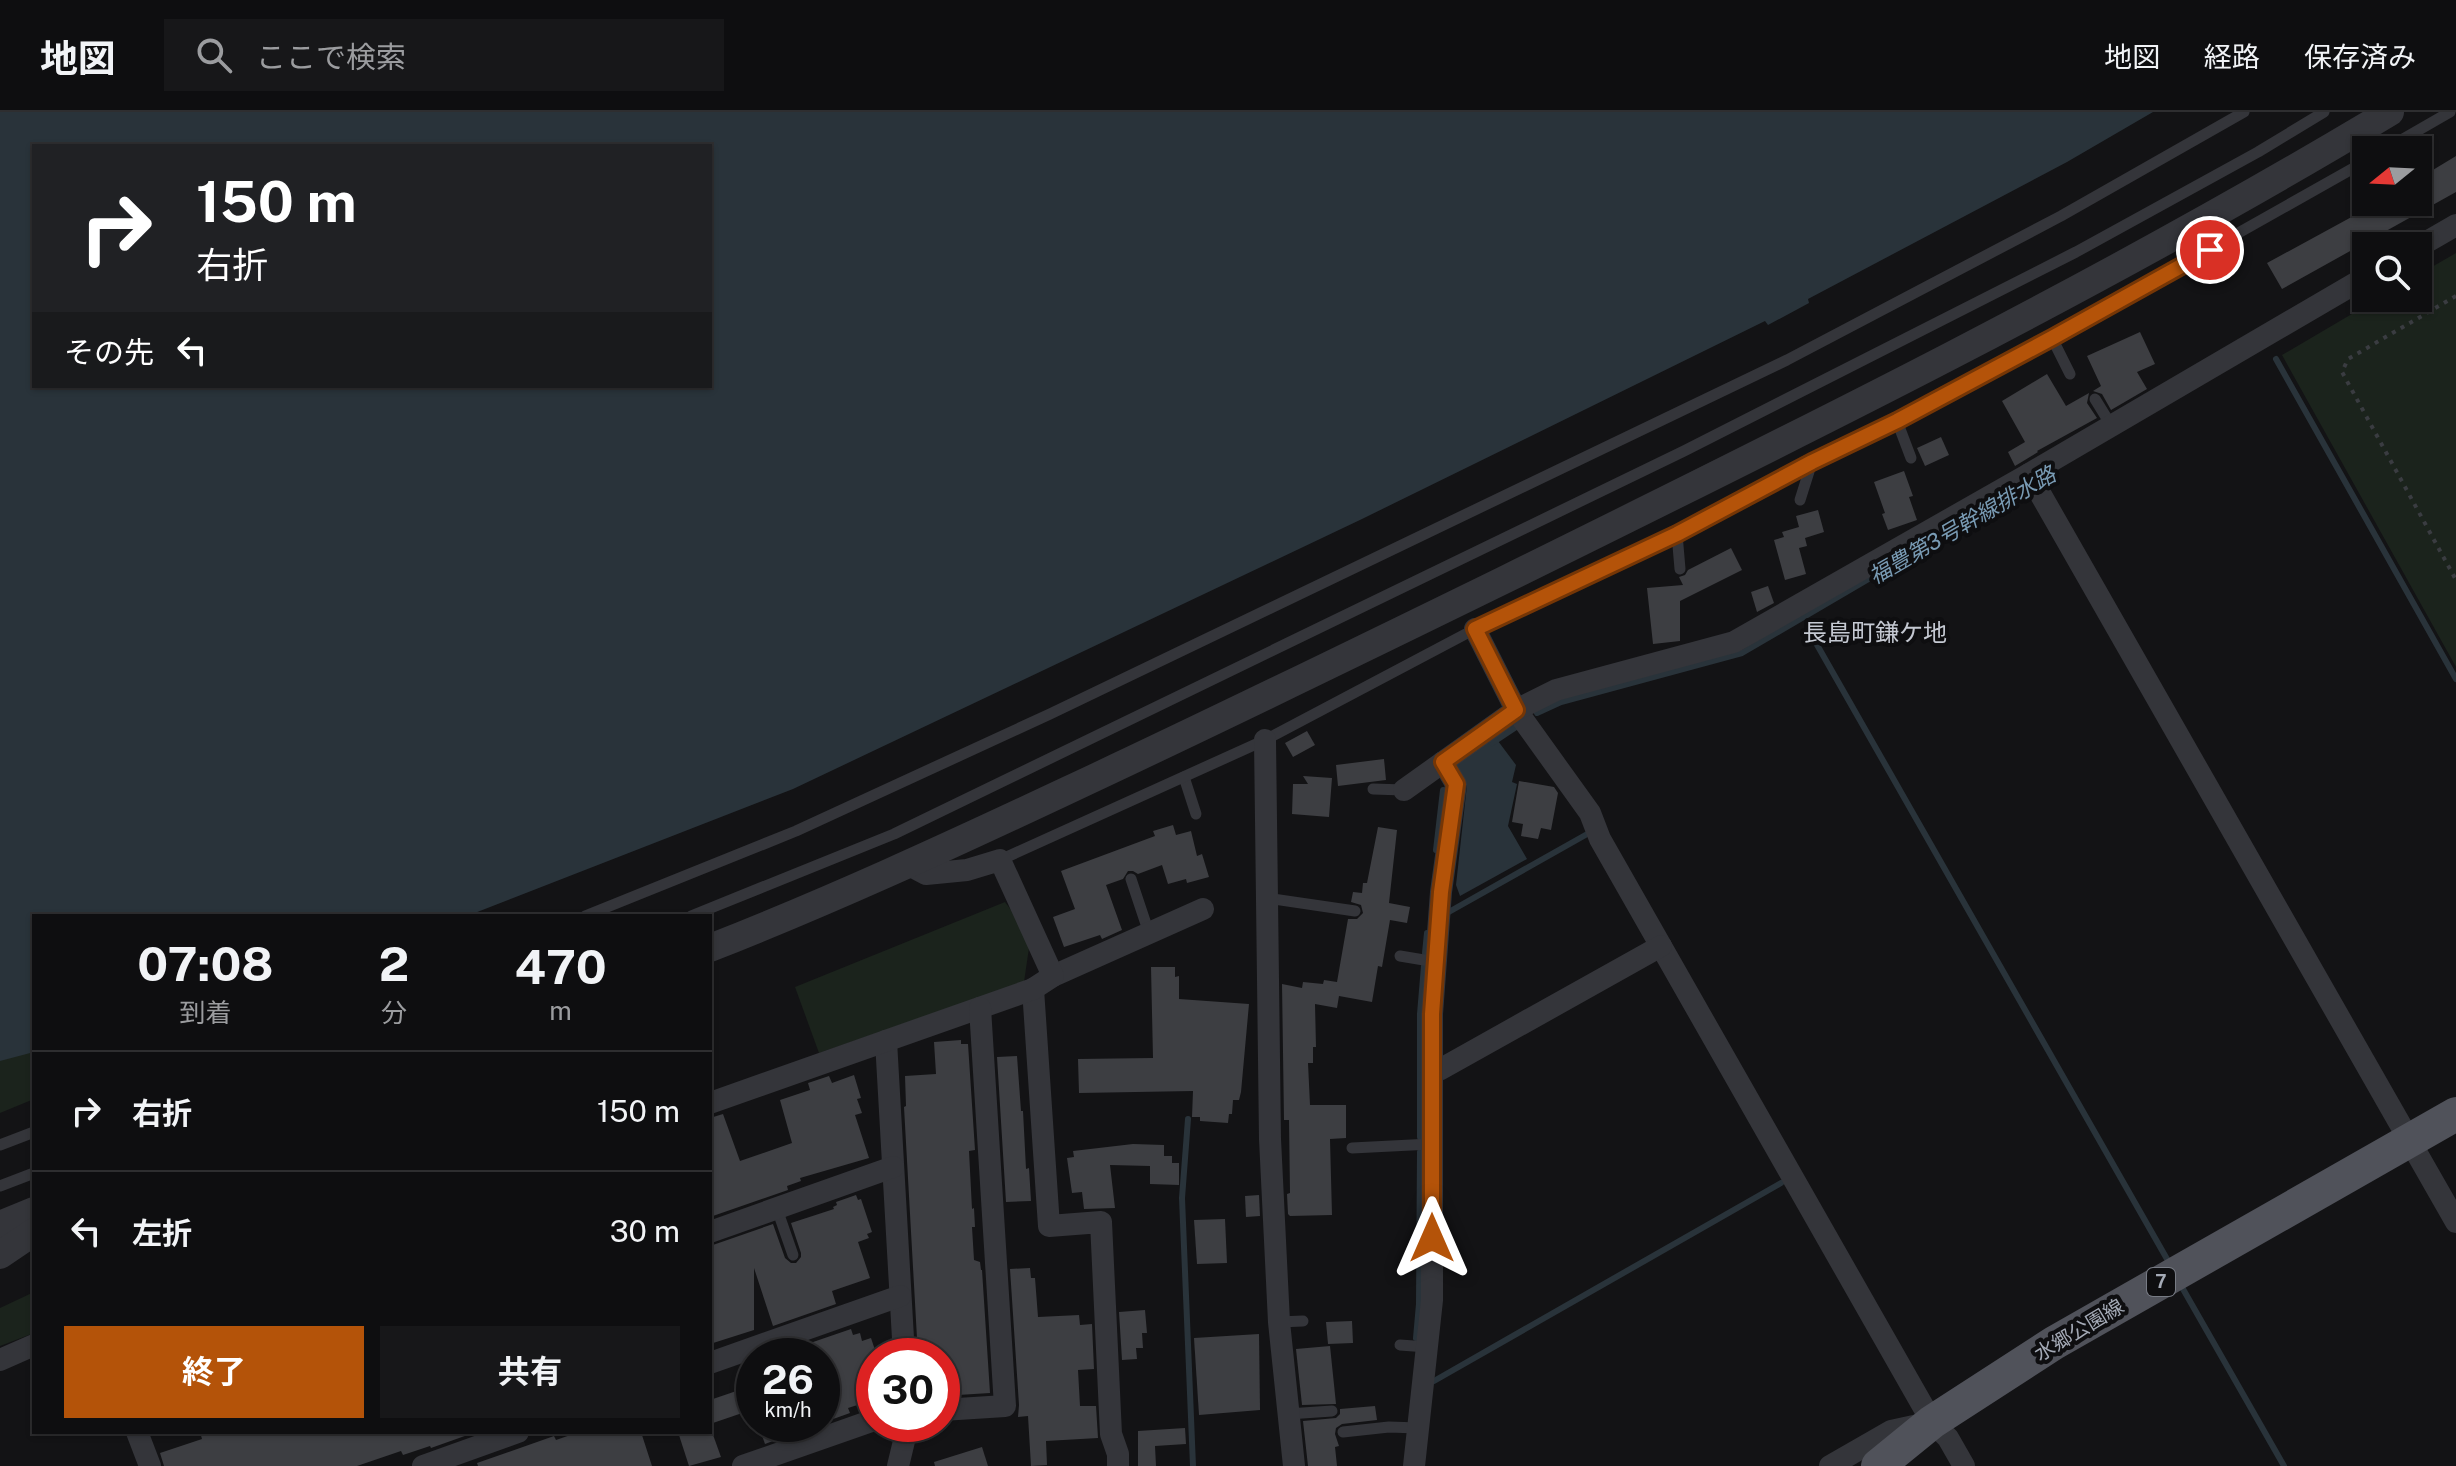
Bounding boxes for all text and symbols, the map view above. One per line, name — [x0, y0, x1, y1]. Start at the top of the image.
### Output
search box — [164, 19, 724, 91]
icon: search — [192, 33, 236, 77]
text: 地図 — [40, 36, 116, 81]
text: ここで検索 — [256, 39, 406, 75]
text: 地図 — [2104, 40, 2160, 73]
text: 経路 — [2204, 40, 2260, 73]
text: 保存済み — [2304, 40, 2416, 73]
north arrow — [2352, 136, 2432, 216]
map controls — [2352, 136, 2432, 312]
text: 150 m — [196, 169, 357, 235]
icon: right — [64, 176, 168, 280]
pin — [2176, 216, 2244, 284]
icon: arrive — [2188, 228, 2232, 272]
button: search — [2352, 232, 2432, 312]
text: 右折 — [196, 244, 268, 286]
icon: left — [170, 328, 214, 372]
text: その先 — [64, 334, 154, 370]
water label: 福豊第3号幹線排水路 — [1864, 460, 2062, 589]
district label: 長島町鎌ケ地 — [1803, 618, 1947, 646]
text: 07:08 — [137, 935, 273, 992]
text: 2 — [379, 935, 409, 992]
text: 470 — [515, 938, 607, 995]
text: m — [549, 995, 572, 1026]
text: 到着 — [179, 997, 231, 1028]
text: 分 — [381, 997, 407, 1028]
icon: right — [64, 1089, 108, 1133]
text: 150 m — [597, 1093, 680, 1129]
text: 右折 — [132, 1095, 192, 1131]
position arrow — [1390, 1196, 1474, 1280]
icon: left — [64, 1209, 108, 1253]
text: 30 m — [610, 1213, 680, 1249]
text: 左折 — [132, 1215, 192, 1251]
road number: 7 — [2147, 1268, 2175, 1296]
street label: 水郷公園線 — [2030, 1294, 2128, 1366]
button: 終了 — [64, 1326, 364, 1418]
button: 共有 — [380, 1326, 680, 1418]
speed limit sign: 30 — [856, 1338, 960, 1442]
text: 26 — [762, 1356, 814, 1403]
text: km/h — [764, 1398, 812, 1422]

